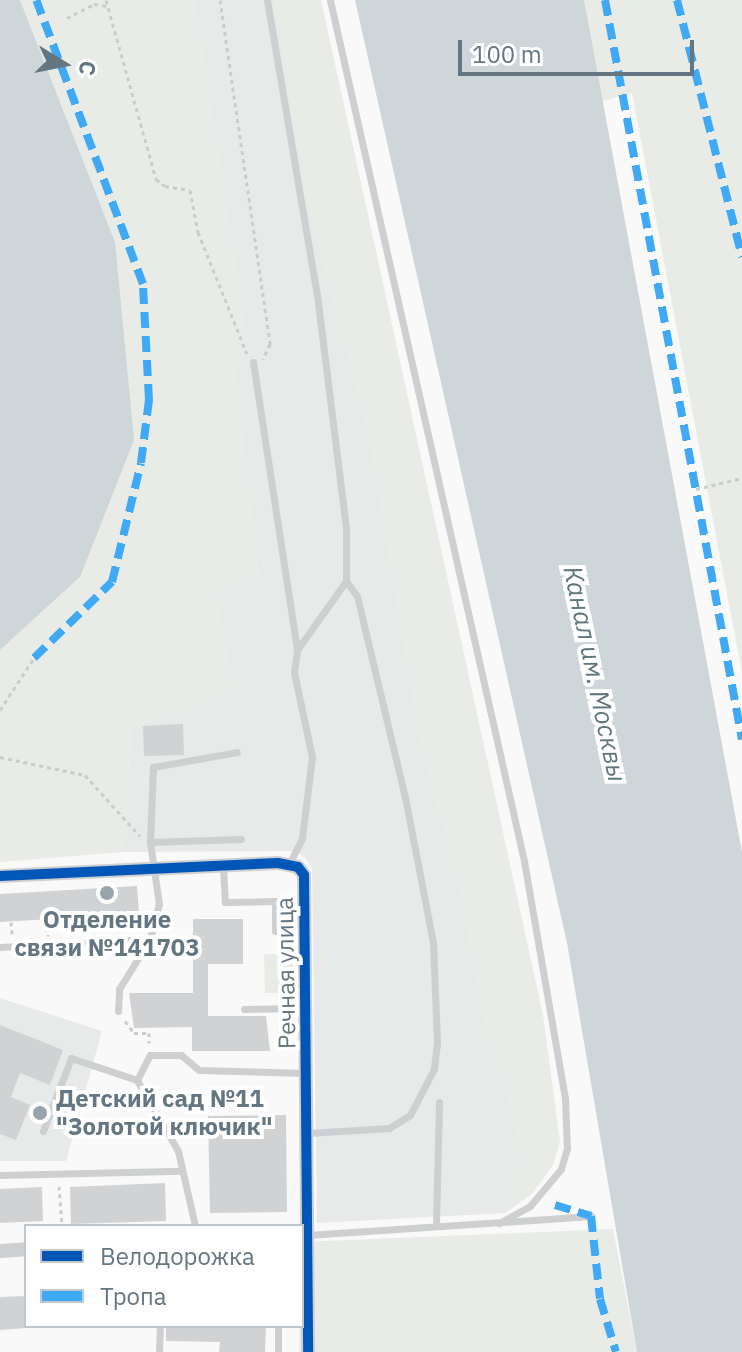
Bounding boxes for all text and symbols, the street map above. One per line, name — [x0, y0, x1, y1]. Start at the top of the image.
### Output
north arrow — [24, 24, 104, 104]
scale bar — [462, 24, 698, 74]
text: 100 m — [472, 38, 542, 70]
text: С — [73, 59, 104, 78]
water label: Канал им. Москвы — [557, 563, 633, 785]
marker: Отделение связи №141703 — [98, 884, 116, 902]
street label: Речная улица — [270, 897, 302, 1049]
place label: Отделение связи №141703 — [14, 906, 200, 962]
place label: Детский сад №11 "Золотой ключик" — [56, 1085, 273, 1141]
marker: Детский сад №11 "Золотой ключик" — [31, 1104, 49, 1122]
legend — [24, 1224, 304, 1328]
text: Велодорожка — [100, 1240, 255, 1272]
text: Тропа — [100, 1280, 167, 1312]

